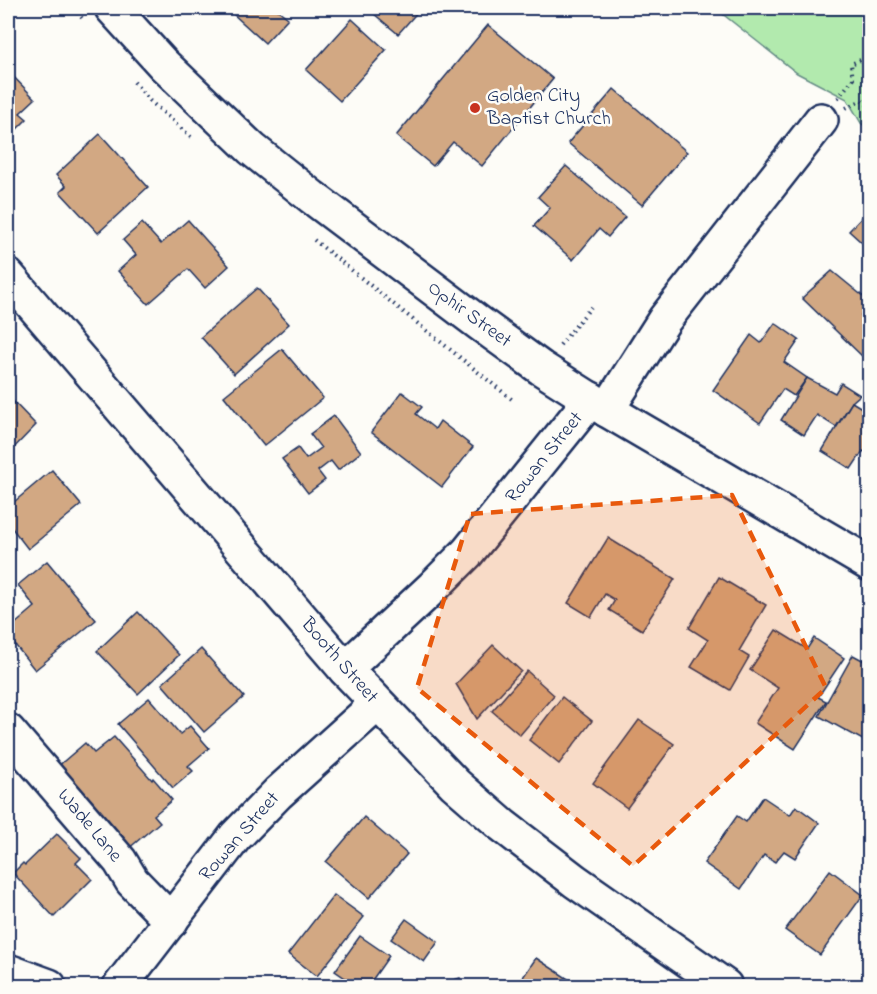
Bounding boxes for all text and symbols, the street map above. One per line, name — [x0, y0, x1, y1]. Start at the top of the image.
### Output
place label: Golden City Baptist Church — [486, 82, 611, 134]
marker: Golden City Baptist Church — [468, 101, 482, 115]
street label: Ophir Street — [421, 274, 517, 356]
street label: Rowan Street — [499, 406, 591, 510]
street label: Booth Street — [293, 611, 385, 711]
street label: Wade Lane — [49, 783, 129, 869]
street label: Rowan Street — [193, 786, 287, 888]

